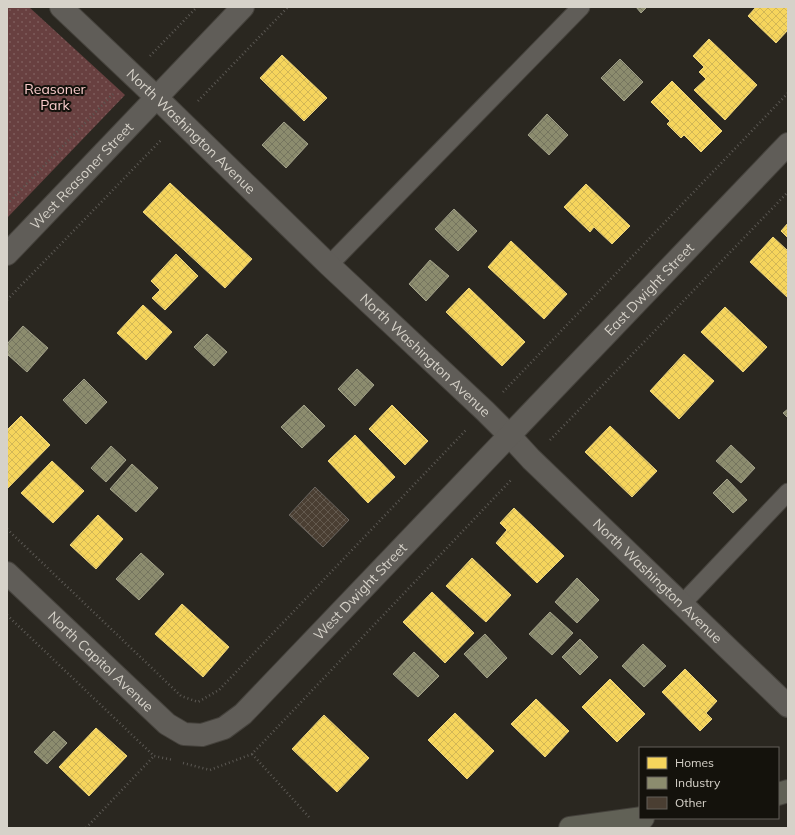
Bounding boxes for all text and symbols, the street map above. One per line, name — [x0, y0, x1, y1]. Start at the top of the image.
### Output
street label: North Washington Avenue — [123, 65, 259, 198]
park label: Reasoner Park — [24, 80, 87, 114]
street label: West Reasoner Street — [26, 118, 137, 233]
street label: East Dwight Street — [600, 239, 698, 340]
street label: North Washington Avenue — [356, 290, 495, 421]
street label: North Washington Avenue — [589, 515, 726, 647]
street label: West Dwight Street — [310, 539, 411, 644]
street label: North Capitol Avenue — [44, 607, 157, 716]
legend — [639, 747, 779, 819]
text: Homes — [675, 755, 714, 770]
text: Industry — [675, 775, 721, 790]
text: Other — [675, 795, 707, 810]

